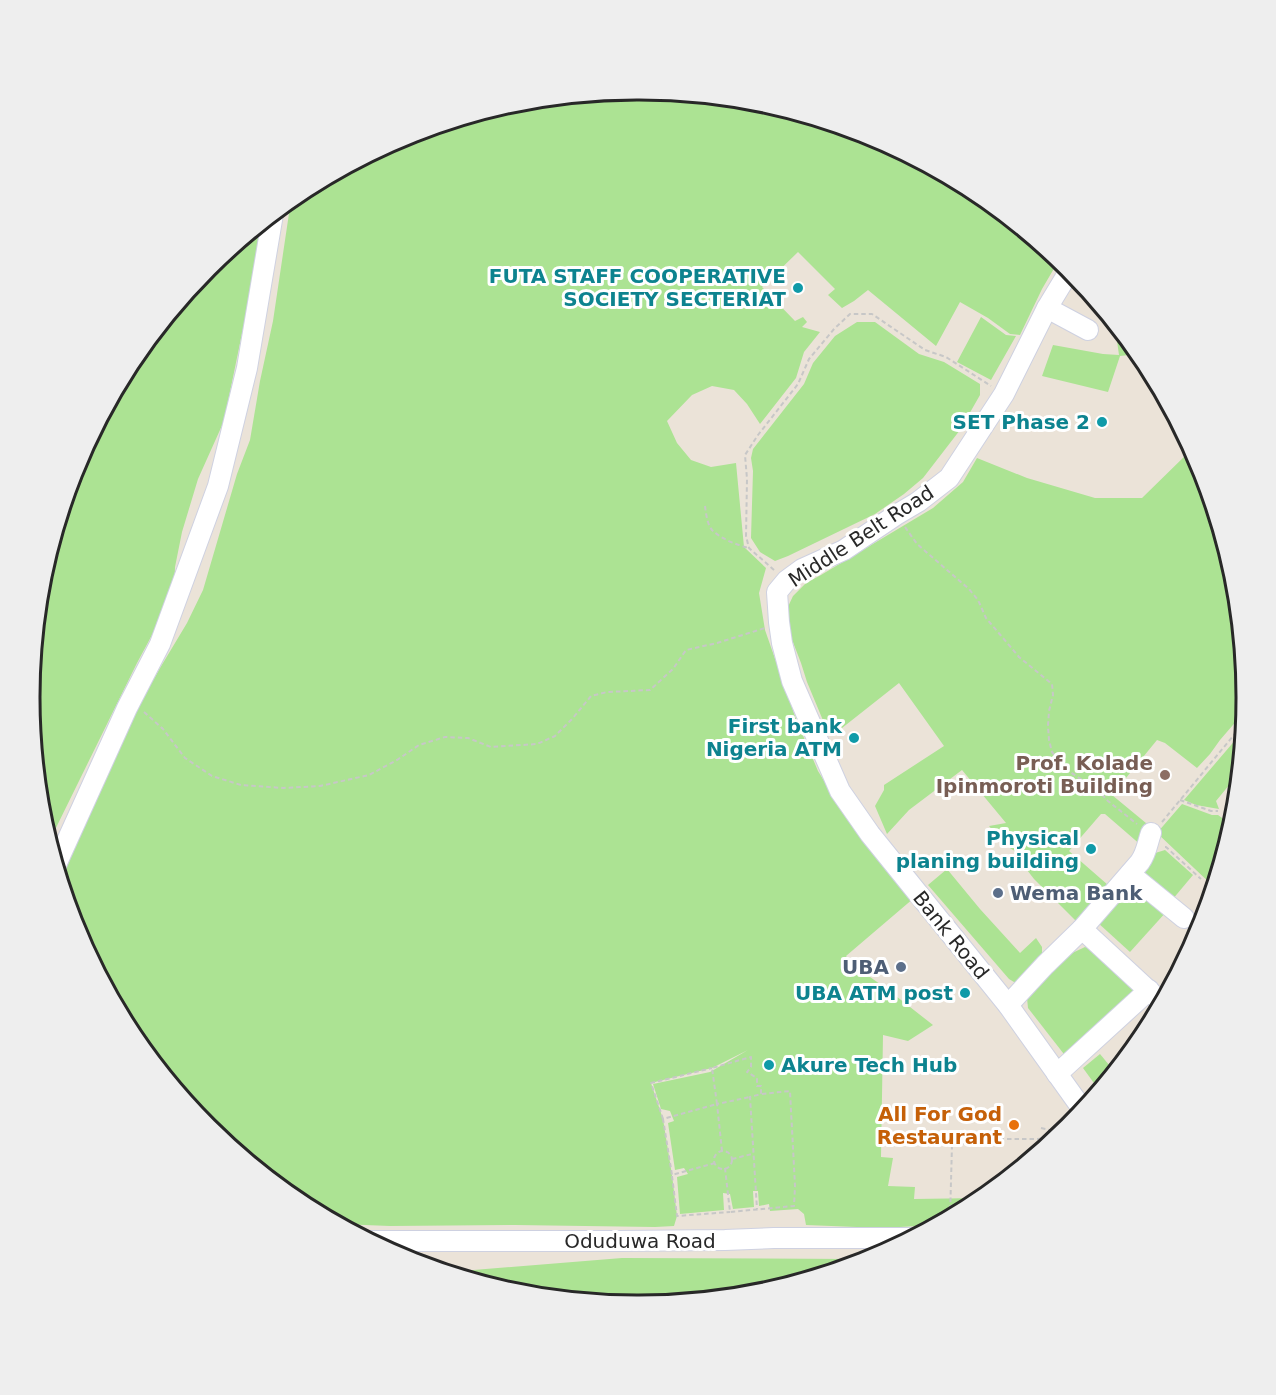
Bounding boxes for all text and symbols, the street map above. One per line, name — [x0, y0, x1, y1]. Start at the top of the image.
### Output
place label: FUTA STAFF COOPERATIVE SOCIETY SECTERIAT — [489, 264, 786, 311]
marker: FUTA STAFF COOPERATIVE SOCIETY SECTERIAT — [791, 281, 805, 295]
place label: SET Phase 2 — [953, 410, 1090, 434]
marker: SET Phase 2 — [1095, 415, 1109, 429]
street label: Middle Belt Road — [784, 480, 938, 592]
place label: First bank Nigeria ATM — [706, 714, 843, 761]
marker: First bank Nigeria ATM — [847, 731, 861, 745]
place label: Prof. Kolade Ipinmoroti Building — [936, 751, 1153, 798]
marker: Prof. Kolade Ipinmoroti Building — [1158, 768, 1172, 782]
place label: Physical planing building — [896, 826, 1079, 873]
marker: Physical planing building — [1084, 842, 1098, 856]
place label: Wema Bank — [1010, 881, 1143, 905]
street label: Bank Road — [908, 886, 994, 984]
marker: Wema Bank — [991, 886, 1005, 900]
place label: UBA — [842, 955, 890, 979]
marker: UBA — [894, 960, 908, 974]
place label: UBA ATM post — [795, 981, 953, 1005]
marker: UBA ATM post — [958, 986, 972, 1000]
place label: Akure Tech Hub — [781, 1053, 957, 1077]
marker: Akure Tech Hub — [762, 1058, 776, 1072]
place label: All For God Restaurant — [877, 1102, 1002, 1149]
marker: All For God Restaurant — [1007, 1118, 1021, 1132]
street label: Oduduwa Road — [564, 1229, 716, 1253]

